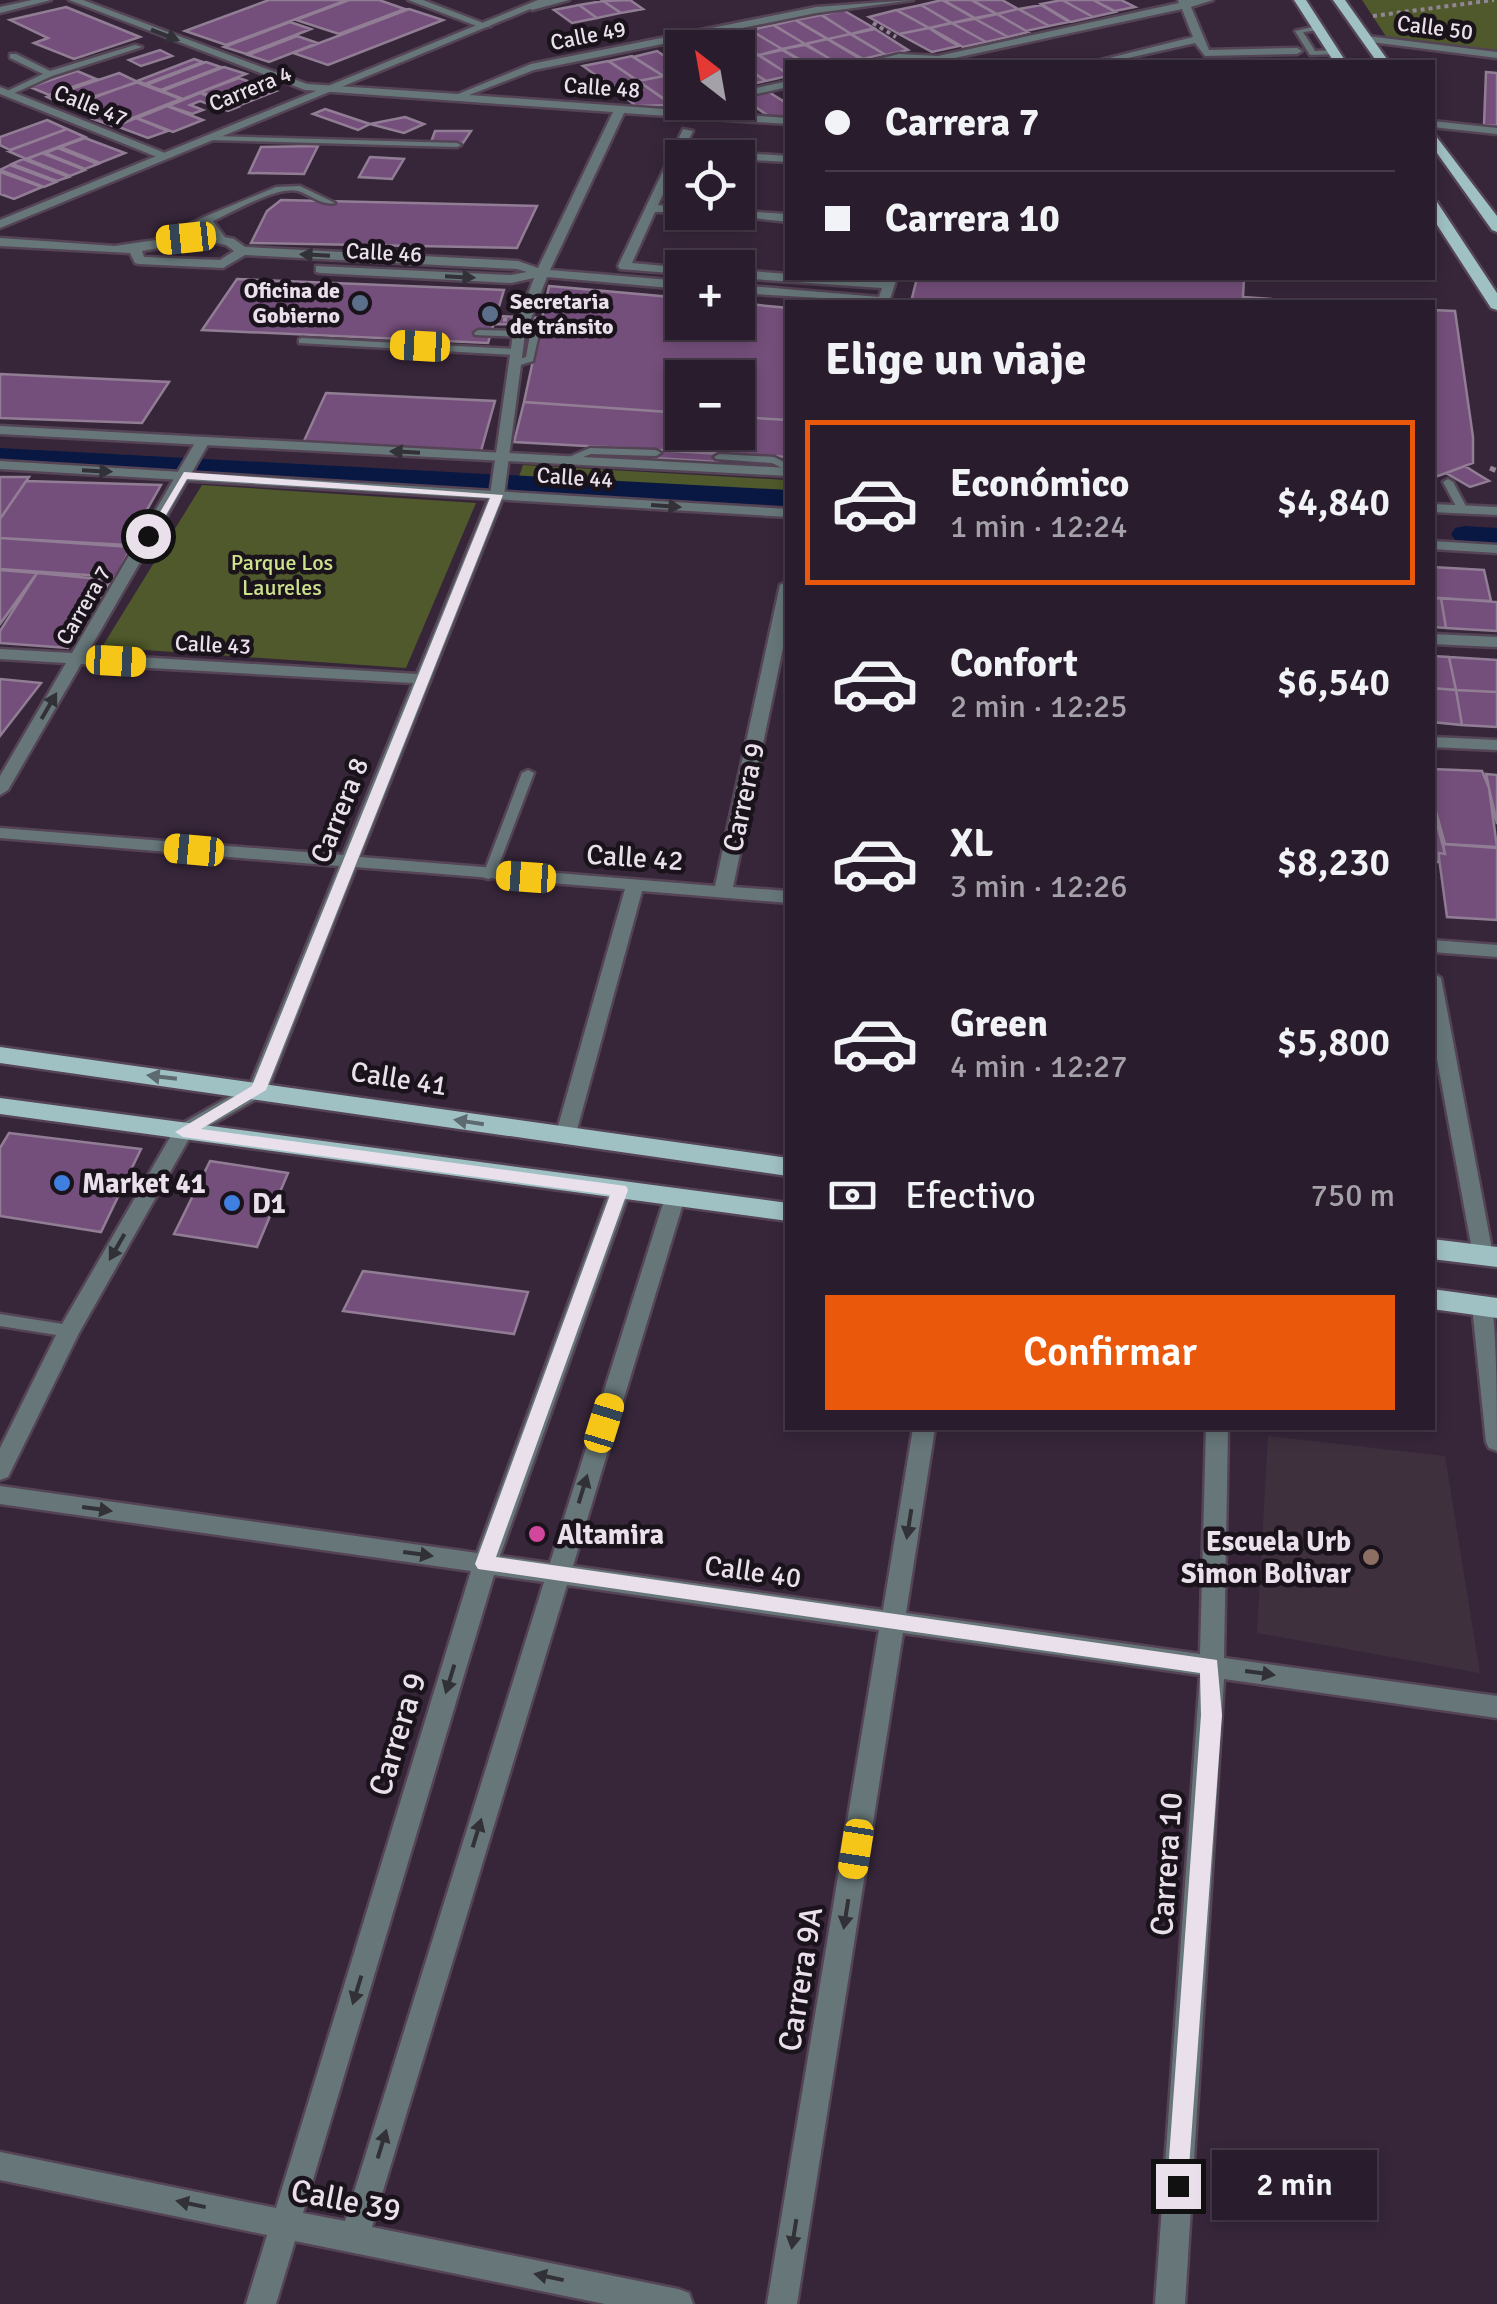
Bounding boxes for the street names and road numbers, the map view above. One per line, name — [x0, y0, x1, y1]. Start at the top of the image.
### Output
street label: Calle 50 — [1395, 9, 1474, 46]
street label: Calle 49 — [548, 15, 628, 56]
street label: Carrera 4 — [205, 60, 296, 117]
street label: Calle 48 — [563, 71, 641, 104]
street label: Calle 47 — [50, 79, 131, 132]
street label: Calle 46 — [345, 237, 423, 268]
street label: Calle 44 — [536, 461, 614, 494]
street label: Carrera 7 — [50, 561, 117, 650]
street label: Calle 43 — [174, 629, 252, 660]
street label: Carrera 9 — [716, 740, 772, 855]
street label: Carrera 8 — [303, 753, 376, 868]
street label: Calle 42 — [585, 838, 685, 878]
street label: Calle 41 — [348, 1055, 449, 1103]
street label: Calle 40 — [702, 1548, 803, 1596]
street label: Carrera 9 — [360, 1668, 435, 1800]
street label: Carrera 10 — [1142, 1791, 1191, 1937]
street label: Carrera 9A — [770, 1904, 831, 2054]
street label: Calle 39 — [288, 2171, 404, 2230]

